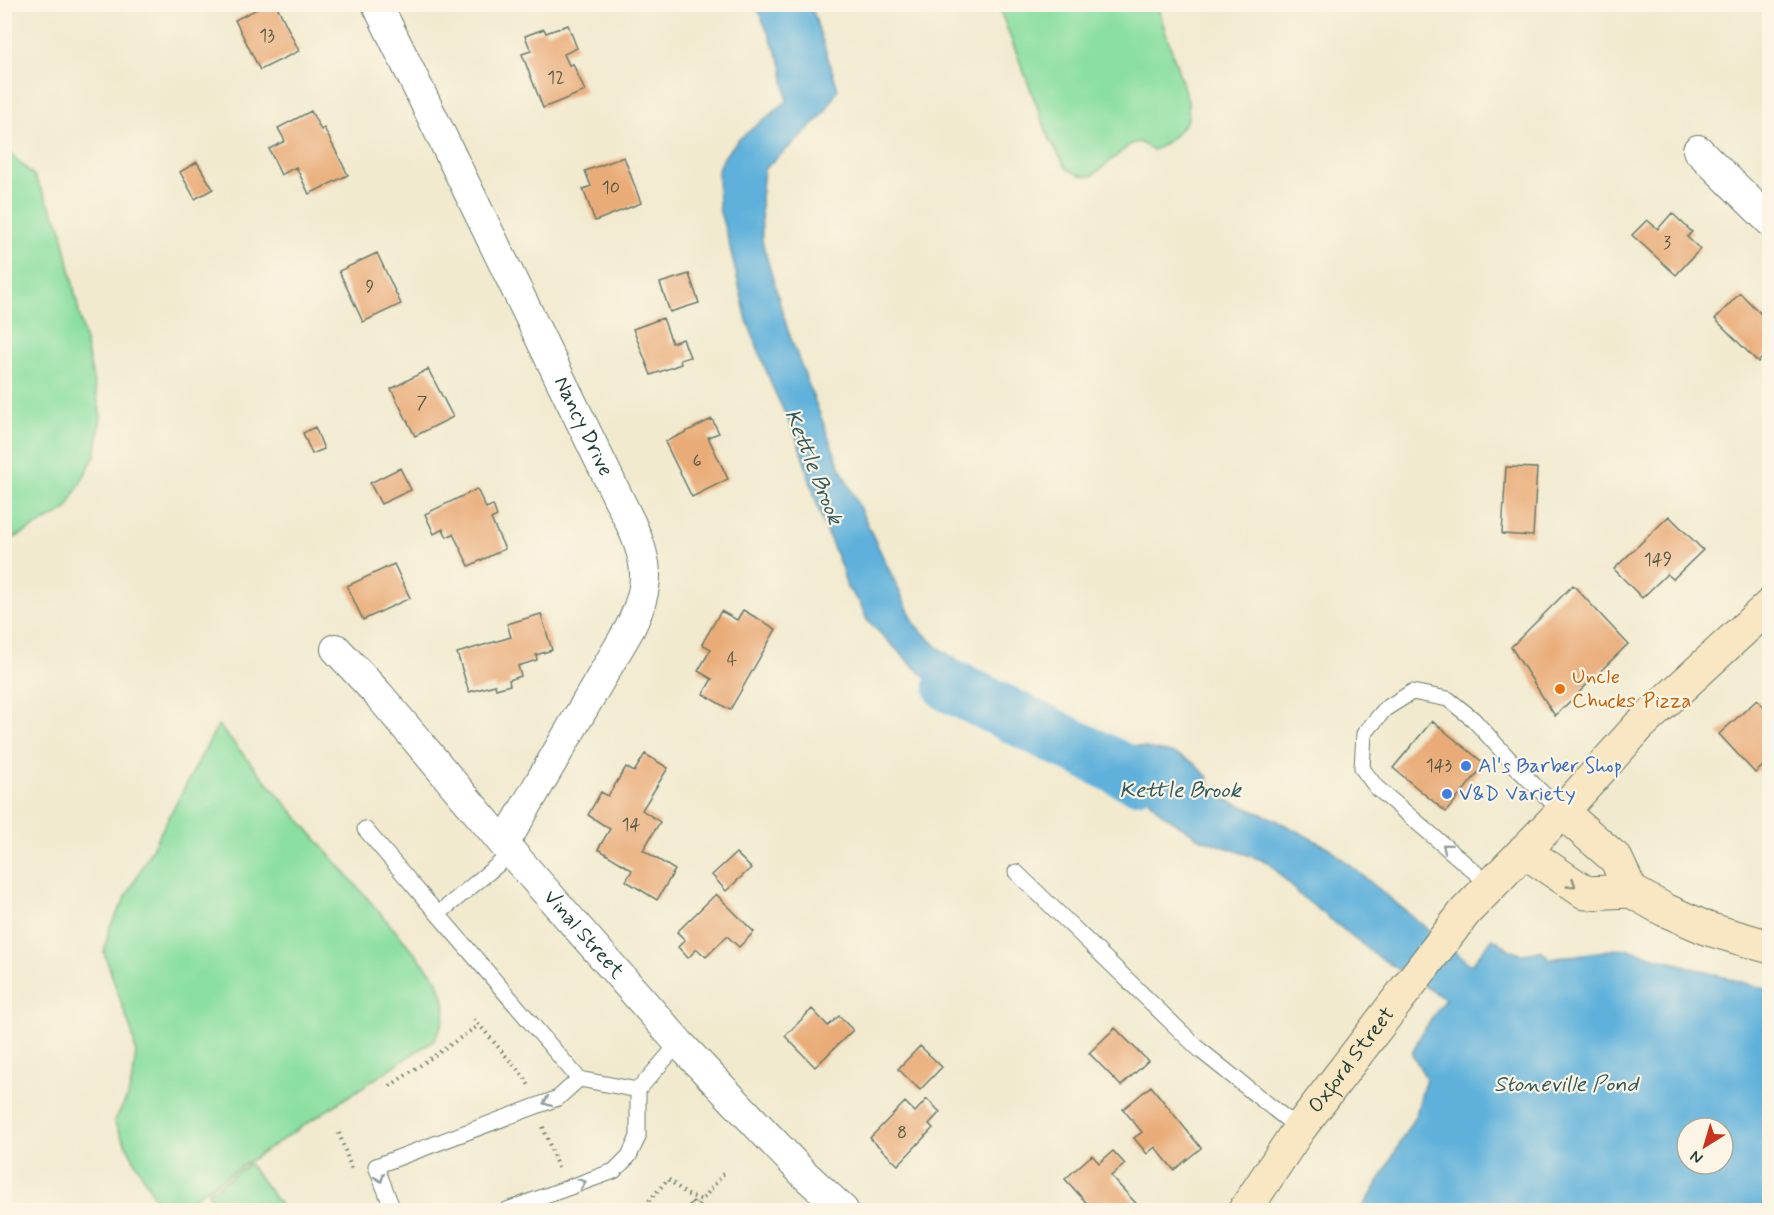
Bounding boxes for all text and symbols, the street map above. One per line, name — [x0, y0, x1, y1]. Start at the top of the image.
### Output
house number: 13 — [259, 24, 275, 48]
house number: 12 — [547, 66, 565, 90]
house number: 10 — [602, 176, 620, 200]
house number: 3 — [1663, 231, 1671, 255]
house number: 9 — [366, 275, 375, 299]
street label: Nancy Drive — [547, 372, 620, 481]
house number: 7 — [417, 391, 428, 415]
water label: Kettle Brook — [777, 405, 849, 530]
house number: 6 — [692, 449, 702, 473]
house number: 149 — [1644, 548, 1672, 572]
house number: 4 — [727, 648, 737, 672]
place label: Uncle Chucks Pizza — [1572, 663, 1692, 715]
marker: Uncle Chucks Pizza — [1553, 682, 1567, 696]
place label: Al's Barber Shop — [1478, 752, 1622, 780]
house number: 143 — [1426, 754, 1452, 778]
marker: Al's Barber Shop — [1459, 759, 1473, 773]
water label: Kettle Brook — [1119, 777, 1243, 805]
place label: V&D Variety — [1459, 780, 1576, 808]
marker: V&D Variety — [1440, 787, 1454, 801]
house number: 14 — [622, 813, 641, 837]
one-way arrow — [1442, 843, 1453, 854]
one-way arrow — [1566, 876, 1577, 887]
street label: Vinal Street — [537, 884, 631, 986]
street label: Oxford Street — [1302, 1001, 1401, 1119]
water label: Stoneville Pond — [1494, 1071, 1641, 1099]
one-way arrow — [542, 1095, 553, 1108]
north arrow — [1675, 1116, 1735, 1176]
house number: 8 — [897, 1121, 907, 1145]
text: N — [1686, 1145, 1707, 1168]
one-way arrow — [373, 1171, 385, 1182]
one-way arrow — [576, 1178, 587, 1191]

